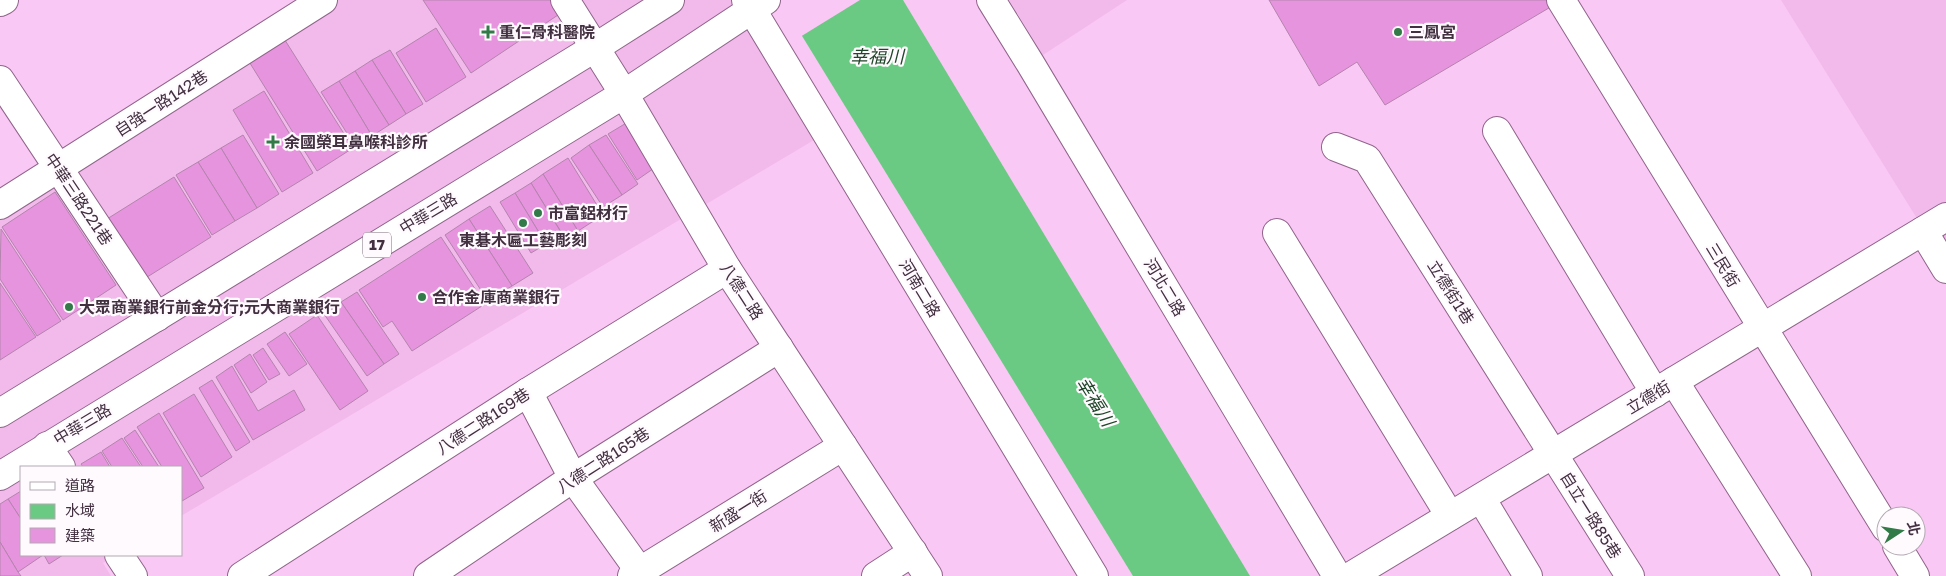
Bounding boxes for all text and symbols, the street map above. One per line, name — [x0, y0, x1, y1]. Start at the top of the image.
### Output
place label: 重仁骨科醫院 — [499, 22, 595, 42]
place label: 三鳳宮 — [1408, 22, 1456, 42]
marker: 重仁骨科醫院 — [481, 25, 495, 39]
marker: 三鳳宮 — [1392, 26, 1404, 38]
water label: 幸福川 — [850, 45, 906, 67]
street label: 自強一路142巷 — [111, 66, 211, 140]
place label: 余國榮耳鼻喉科診所 — [284, 132, 428, 152]
marker: 余國榮耳鼻喉科診所 — [266, 135, 280, 149]
street label: 中華三路221巷 — [41, 149, 117, 249]
street label: 中華三路 — [395, 188, 461, 238]
place label: 市富鋁材行 — [548, 203, 628, 223]
marker: 市富鋁材行 — [532, 207, 544, 219]
marker: 東碁木匾工藝彫刻 — [517, 217, 529, 229]
place label: 東碁木匾工藝彫刻 — [459, 230, 587, 250]
road number: 17 — [363, 232, 391, 258]
street label: 三民街 — [1702, 239, 1744, 291]
street label: 河北二路 — [1140, 254, 1190, 320]
street label: 河南二路 — [895, 255, 945, 321]
street label: 立德街1巷 — [1424, 256, 1478, 328]
street label: 八德二路 — [716, 259, 768, 323]
place label: 合作金庫商業銀行 — [432, 287, 560, 307]
marker: 合作金庫商業銀行 — [416, 291, 428, 303]
place label: 大眾商業銀行前金分行;元大商業銀行 — [79, 297, 340, 317]
marker: 大眾商業銀行前金分行;元大商業銀行 — [63, 301, 75, 313]
water label: 幸福川 — [1072, 373, 1121, 432]
street label: 立德街 — [1622, 376, 1674, 418]
street label: 八德二路169巷 — [433, 383, 533, 459]
street label: 中華三路 — [49, 399, 115, 449]
street label: 八德二路165巷 — [553, 423, 653, 497]
legend — [20, 466, 182, 556]
street label: 自立一路85巷 — [1556, 468, 1626, 562]
text: 道路 — [65, 476, 95, 494]
street label: 新盛一街 — [706, 486, 770, 536]
text: 水域 — [65, 501, 95, 519]
north arrow — [1876, 506, 1926, 556]
text: 北 — [1904, 520, 1924, 537]
text: 建築 — [65, 526, 95, 544]

